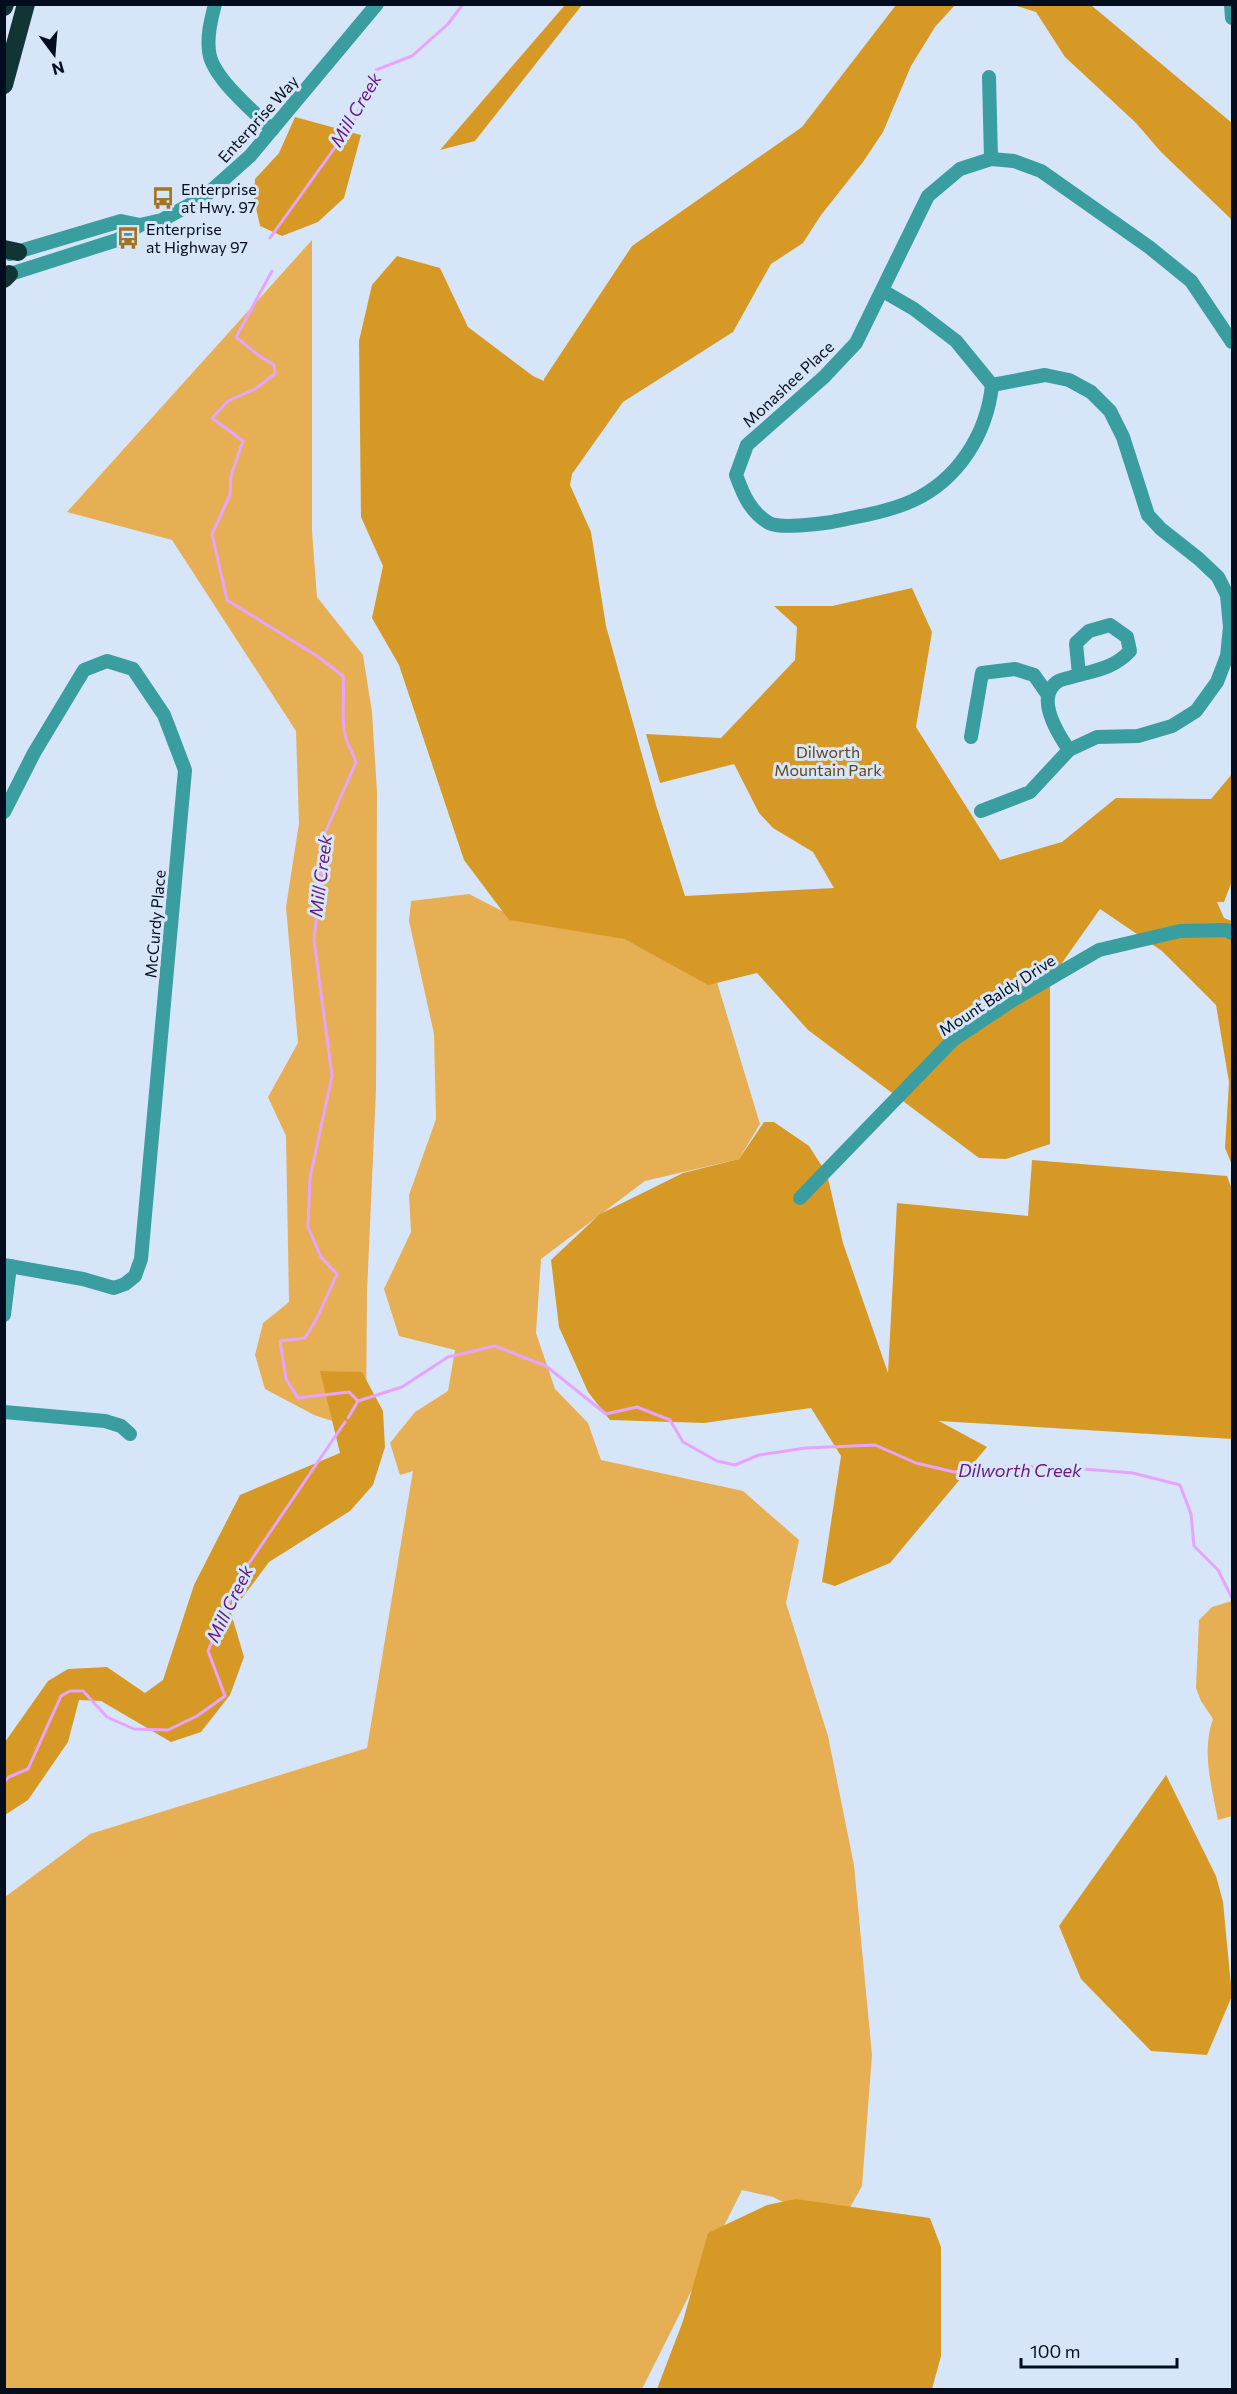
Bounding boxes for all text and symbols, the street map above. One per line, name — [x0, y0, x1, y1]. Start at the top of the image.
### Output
north arrow — [24, 24, 84, 84]
text: N — [50, 58, 67, 80]
water label: Mill Creek — [324, 67, 386, 150]
street label: Enterprise Way — [214, 71, 302, 166]
place label: Enterprise at Hwy. 97 — [181, 179, 257, 216]
bus stop icon: Enterprise at Hwy. 97 — [150, 185, 176, 211]
place label: Enterprise at Highway 97 — [146, 219, 248, 256]
bus stop icon: Enterprise at Highway 97 — [115, 225, 141, 251]
street label: Monashee Place — [738, 337, 837, 431]
park label: Dilworth Mountain Park — [774, 742, 882, 779]
water label: Mill Creek — [304, 832, 336, 918]
street label: McCurdy Place — [140, 869, 169, 979]
street label: Mount Baldy Drive — [935, 950, 1058, 1039]
water label: Dilworth Creek — [958, 1459, 1083, 1481]
water label: Mill Creek — [201, 1561, 258, 1645]
scale bar — [1021, 2331, 1177, 2369]
text: 100 m — [1030, 2340, 1080, 2362]

